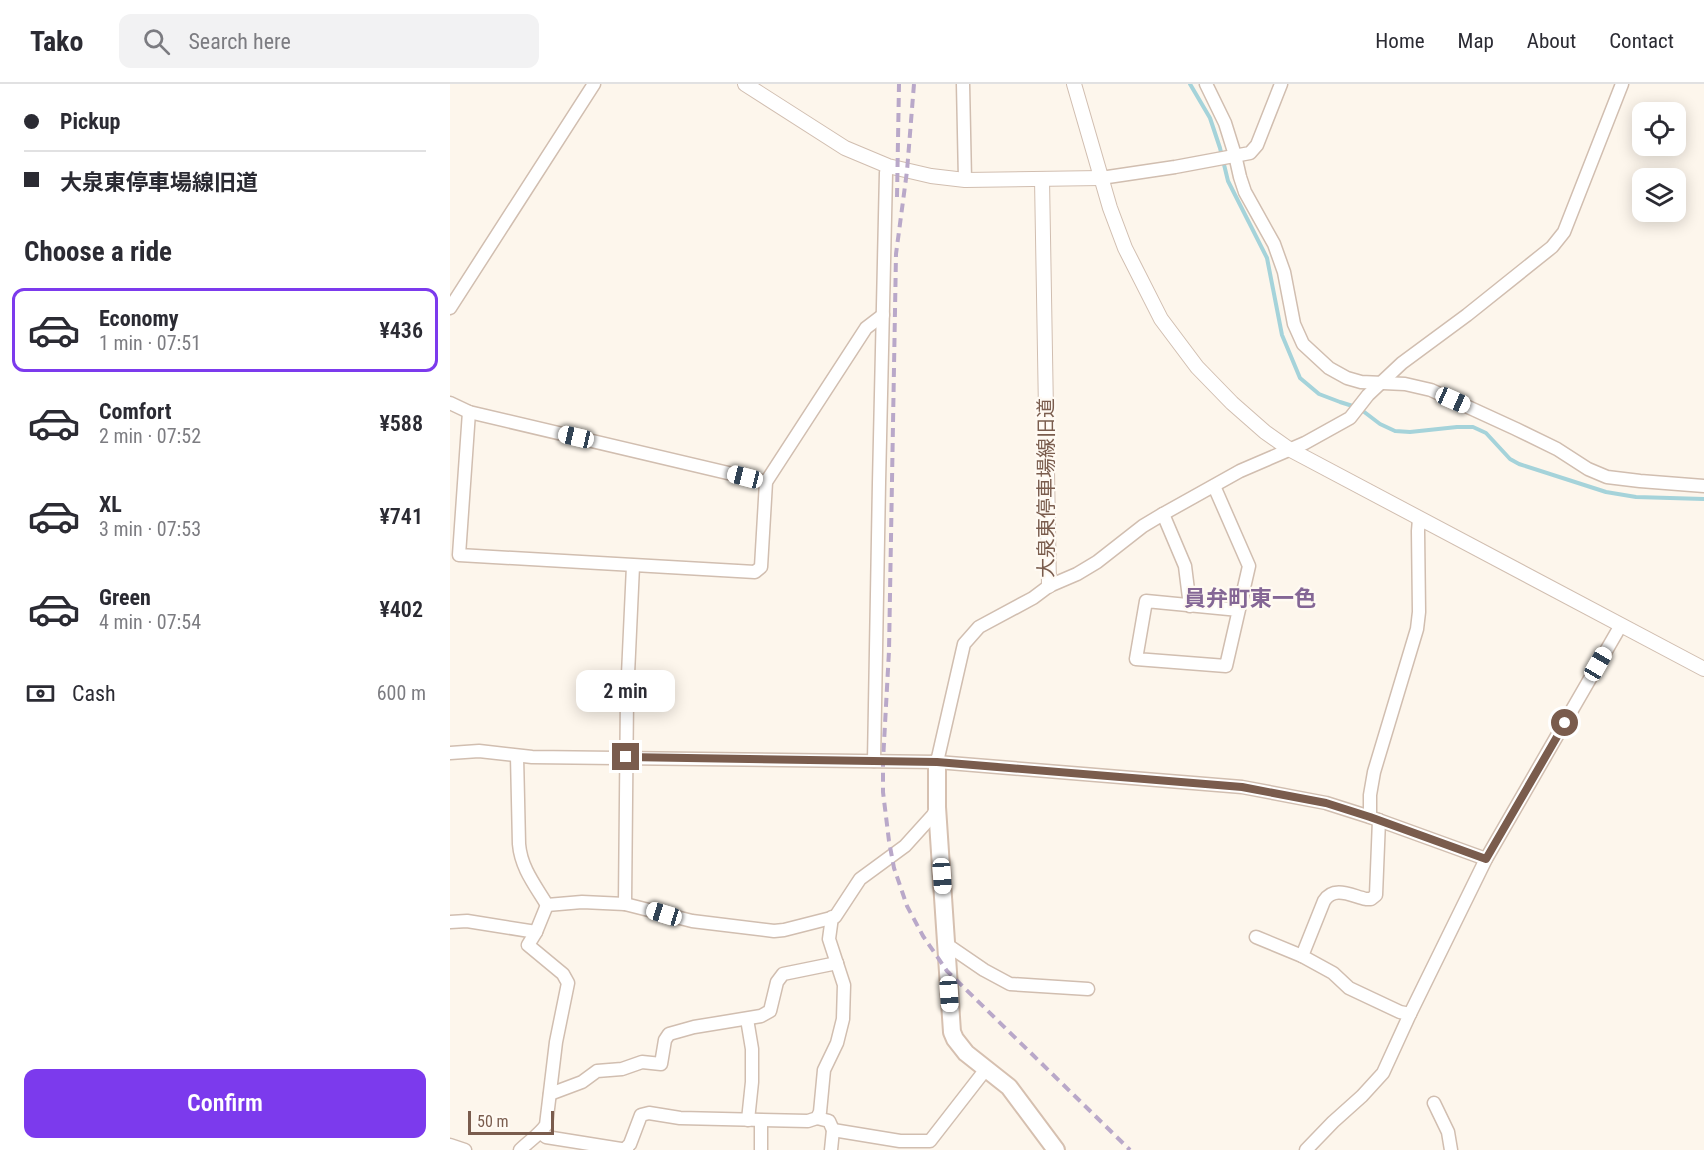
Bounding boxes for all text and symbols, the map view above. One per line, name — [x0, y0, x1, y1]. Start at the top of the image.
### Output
search box — [119, 14, 539, 68]
text: Tako — [30, 25, 83, 58]
icon: search — [140, 25, 173, 58]
text: Search here — [188, 29, 291, 54]
text: Home — [1375, 29, 1425, 53]
text: Map — [1458, 29, 1494, 53]
text: About — [1527, 29, 1576, 53]
text: Contact — [1609, 29, 1674, 53]
map controls — [1632, 102, 1686, 222]
button: locate — [1632, 102, 1686, 156]
text: Pickup — [60, 109, 120, 134]
button: layers — [1632, 168, 1686, 222]
text: 大泉東停車場線旧道 — [60, 170, 258, 195]
text: Choose a ride — [24, 236, 172, 268]
icon: car — [27, 303, 81, 357]
text: Economy — [99, 306, 179, 331]
text: ¥436 — [379, 318, 423, 343]
text: 1 min · 07:51 — [99, 331, 201, 355]
car — [1433, 384, 1473, 416]
icon: car — [27, 396, 81, 450]
street label: 大泉東停車場線旧道 — [1034, 398, 1058, 578]
text: Comfort — [99, 399, 172, 424]
text: ¥588 — [379, 411, 423, 436]
text: 2 min · 07:52 — [99, 424, 201, 448]
car — [556, 424, 596, 450]
car — [725, 464, 765, 490]
icon: car — [27, 489, 81, 543]
text: XL — [99, 492, 122, 517]
text: ¥741 — [379, 504, 423, 529]
text: 3 min · 07:53 — [99, 517, 201, 541]
icon: car — [27, 582, 81, 636]
text: Green — [99, 585, 151, 610]
district label: 員弁町東一色 — [1184, 586, 1316, 611]
text: ¥402 — [379, 597, 423, 622]
text: 4 min · 07:54 — [99, 610, 201, 634]
car — [1581, 644, 1615, 684]
callout: 2 min — [576, 670, 675, 712]
icon: cash — [24, 677, 57, 710]
text: 2 min — [603, 679, 648, 703]
text: Cash — [72, 681, 116, 706]
text: 600 m — [377, 681, 426, 705]
route start — [1551, 709, 1578, 736]
route end — [612, 743, 639, 770]
car — [932, 857, 952, 895]
car — [644, 900, 684, 928]
car — [939, 975, 959, 1013]
button: Confirm — [24, 1069, 426, 1138]
scale bar — [468, 1108, 554, 1136]
text: 50 m — [477, 1112, 509, 1131]

